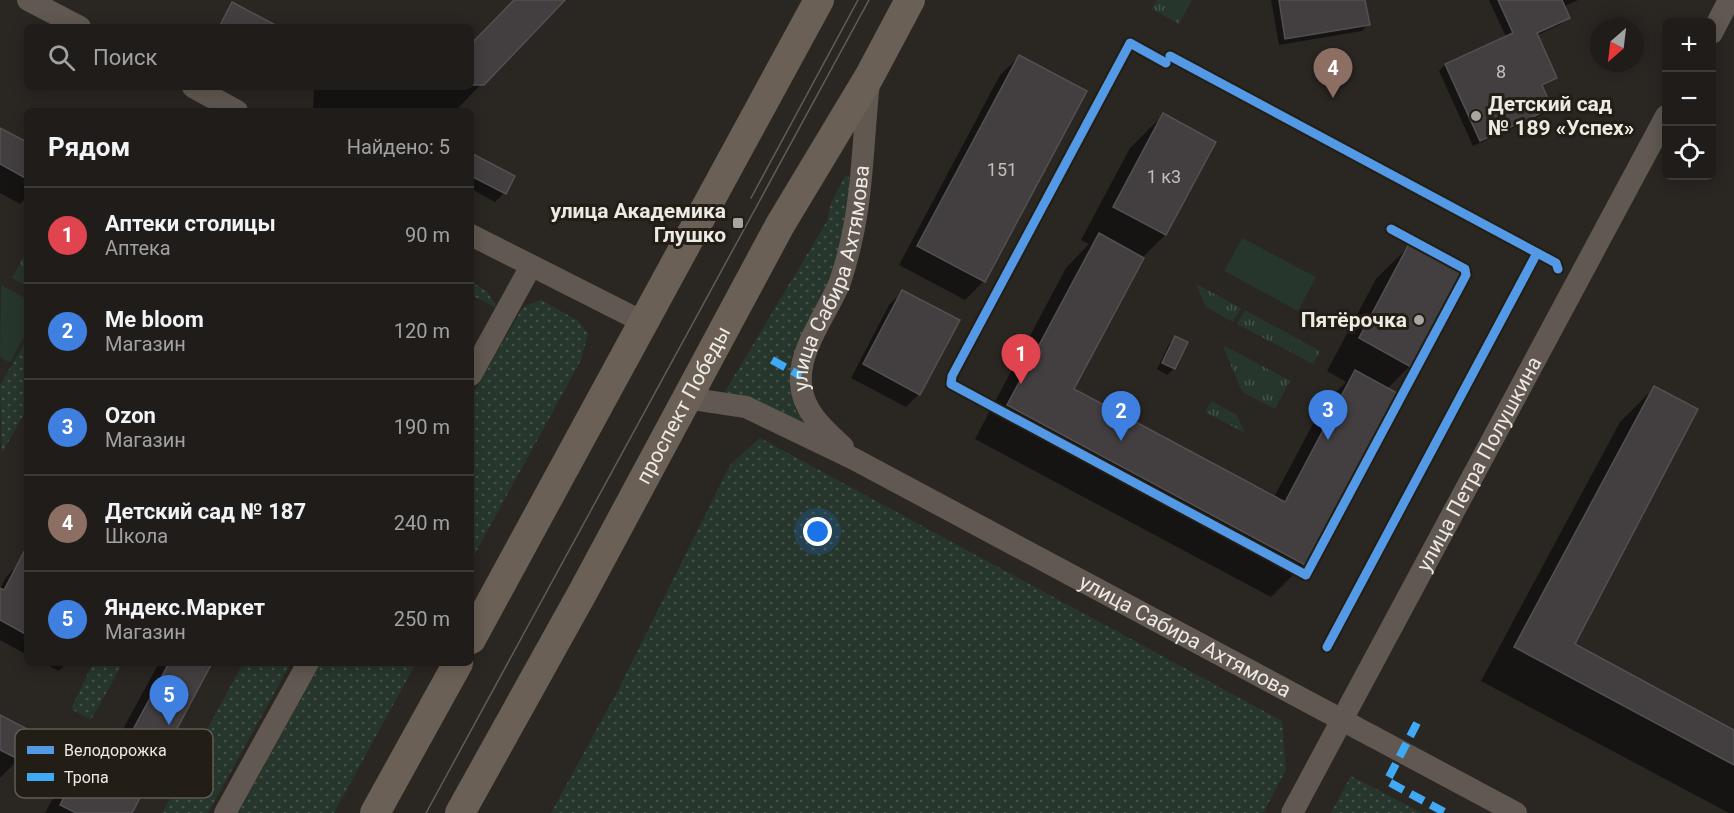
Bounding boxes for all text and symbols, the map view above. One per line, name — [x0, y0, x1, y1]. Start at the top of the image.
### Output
north arrow — [1590, 18, 1644, 72]
map controls — [1662, 18, 1716, 180]
button: + — [1662, 18, 1716, 72]
search box — [24, 24, 474, 90]
icon: search — [45, 41, 78, 74]
text: Поиск — [93, 45, 157, 70]
pin: 4 — [1314, 48, 1352, 98]
house number: 8 — [1496, 61, 1506, 82]
button: − — [1662, 72, 1716, 126]
place label: Детский сад № 189 «Успех» — [1488, 92, 1634, 140]
marker: Детский сад № 189 «Успех» — [1469, 109, 1483, 123]
button: locate — [1662, 126, 1716, 180]
text: Рядом — [48, 132, 130, 162]
text: Найдено: 5 — [347, 135, 450, 159]
house number: 151 — [987, 159, 1017, 180]
street label: улица Сабира Ахтямова — [789, 164, 874, 393]
house number: 1 к3 — [1147, 166, 1181, 187]
place label: улица Академика Глушко — [550, 199, 726, 247]
text: Аптеки столицы — [105, 211, 276, 236]
marker: улица Академика Глушко — [731, 216, 745, 230]
text: 1 — [62, 223, 73, 247]
text: 90 m — [405, 223, 450, 247]
text: Аптека — [105, 236, 171, 260]
text: Me bloom — [105, 307, 204, 332]
place label: Пятёрочка — [1301, 308, 1407, 332]
marker: Пятёрочка — [1412, 313, 1426, 327]
text: 2 — [62, 319, 73, 343]
text: 120 m — [394, 319, 450, 343]
street label: проспект Победы — [631, 322, 735, 488]
text: Магазин — [105, 332, 186, 356]
pin: 1 — [1002, 334, 1040, 384]
street label: улица Петра Полушкина — [1412, 352, 1547, 576]
pin: 3 — [1308, 390, 1348, 440]
pin: 2 — [1102, 392, 1140, 441]
text: Ozon — [105, 403, 156, 428]
text: 3 — [62, 415, 73, 439]
text: 190 m — [394, 415, 450, 439]
text: Магазин — [105, 428, 186, 452]
text: Детский сад № 187 — [105, 499, 306, 524]
text: 4 — [62, 511, 73, 535]
text: 240 m — [394, 511, 450, 535]
your location — [803, 517, 832, 546]
text: Школа — [105, 524, 168, 548]
street label: улица Сабира Ахтямова — [1075, 570, 1295, 702]
text: Яндекс.Маркет — [105, 595, 265, 620]
text: 5 — [62, 607, 73, 631]
text: 250 m — [394, 607, 450, 631]
text: Магазин — [105, 620, 186, 644]
pin: 5 — [150, 676, 188, 725]
legend — [15, 729, 213, 798]
text: Велодорожка — [64, 741, 167, 760]
text: Тропа — [64, 768, 109, 787]

